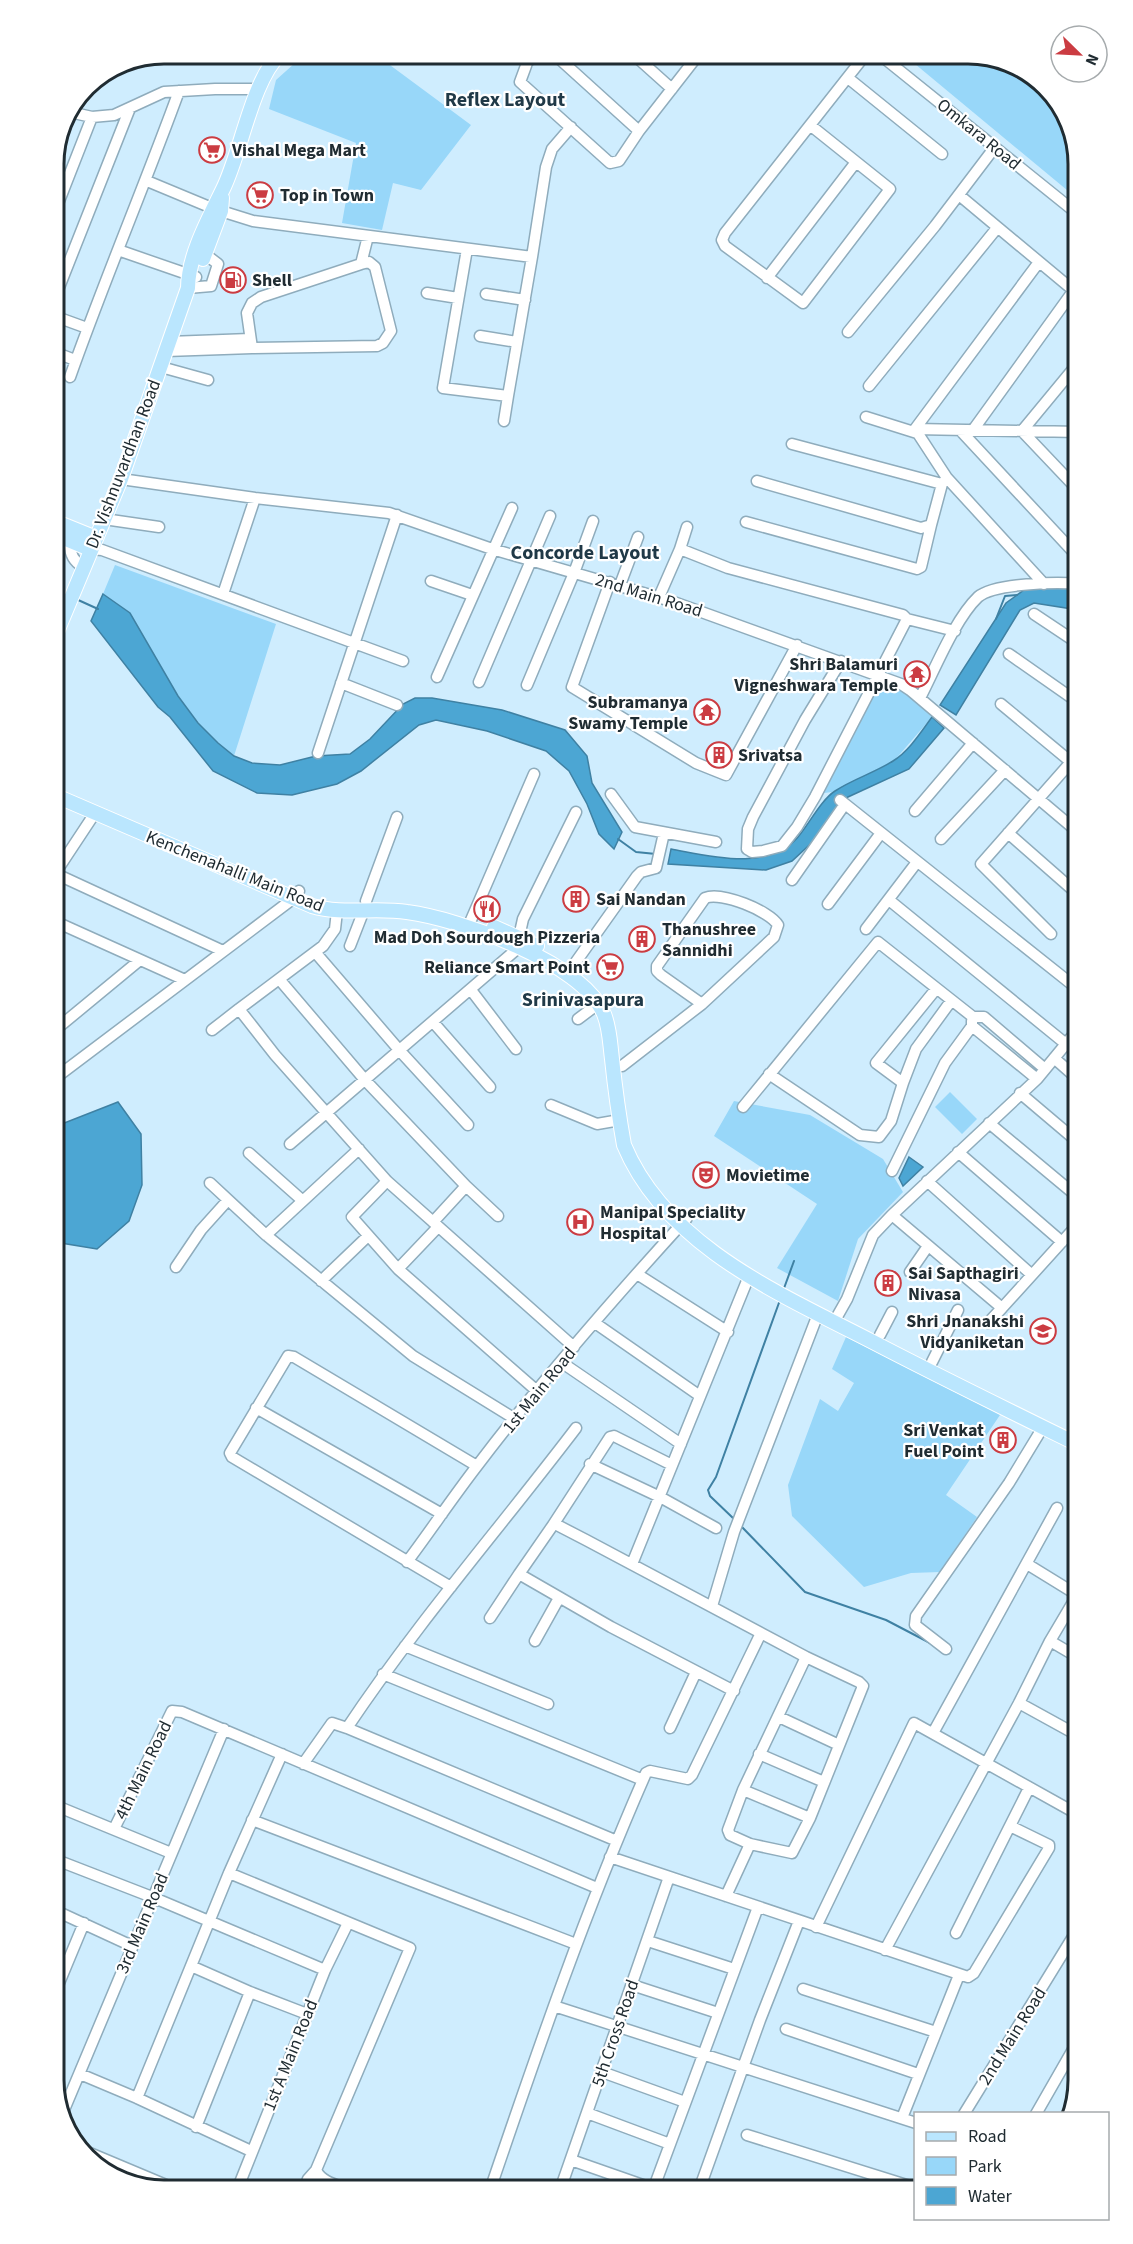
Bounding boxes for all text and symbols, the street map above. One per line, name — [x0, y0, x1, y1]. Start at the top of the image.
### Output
north arrow — [1049, 24, 1109, 84]
text: N — [1080, 50, 1104, 69]
district label: Reflex Layout — [445, 86, 566, 114]
street label: Omkara Road — [931, 93, 1026, 176]
supermarket icon: Vishal Mega Mart — [197, 135, 227, 165]
place label: Vishal Mega Mart — [231, 138, 366, 163]
supermarket icon: Top in Town — [245, 180, 275, 210]
place label: Top in Town — [280, 183, 374, 208]
fuel station icon: Shell — [218, 265, 248, 295]
place label: Shell — [252, 268, 292, 293]
street label: Dr. Vishnuvardhan Road — [80, 376, 167, 552]
district label: Concorde Layout — [511, 539, 660, 567]
street label: 2nd Main Road — [592, 567, 706, 624]
place label: Shri Balamuri Vigneshwara Temple — [733, 652, 898, 698]
temple icon: Shri Balamuri Vigneshwara Temple — [902, 659, 932, 689]
place label: Subramanya Swamy Temple — [568, 690, 688, 736]
temple icon: Subramanya Swamy Temple — [692, 697, 722, 727]
building icon: Srivatsa — [704, 740, 734, 770]
place label: Srivatsa — [738, 743, 803, 768]
street label: Kenchenahalli Main Road — [142, 824, 327, 919]
building icon: Sai Nandan — [561, 884, 591, 914]
place label: Sai Nandan — [596, 887, 686, 912]
restaurant icon: Mad Doh Sourdough Pizzeria — [472, 894, 502, 924]
place label: Thanushree Sannidhi — [662, 917, 756, 963]
building icon: Thanushree Sannidhi — [627, 924, 657, 954]
place label: Mad Doh Sourdough Pizzeria — [374, 925, 600, 950]
supermarket icon: Reliance Smart Point — [595, 952, 625, 982]
place label: Reliance Smart Point — [424, 955, 590, 980]
district label: Srinivasapura — [522, 986, 644, 1014]
theatre icon: Movietime — [691, 1160, 721, 1190]
place label: Movietime — [726, 1163, 810, 1188]
place label: Manipal Speciality Hospital — [600, 1200, 746, 1246]
hospital icon: Manipal Speciality Hospital — [565, 1207, 595, 1237]
place label: Sai Sapthagiri Nivasa — [908, 1261, 1019, 1307]
building icon: Sai Sapthagiri Nivasa — [873, 1268, 903, 1298]
place label: Shri Jnanakshi Vidyaniketan — [906, 1309, 1024, 1355]
school or university icon: Shri Jnanakshi Vidyaniketan — [1028, 1316, 1058, 1346]
street label: 1st Main Road — [497, 1342, 582, 1439]
place label: Sri Venkat Fuel Point — [903, 1418, 984, 1464]
building icon: Sri Venkat Fuel Point — [988, 1425, 1018, 1455]
street label: 4th Main Road — [109, 1717, 178, 1824]
street label: 3rd Main Road — [110, 1869, 175, 1977]
street label: 5th Cross Road — [585, 1976, 645, 2090]
street label: 2nd Main Road — [972, 1983, 1052, 2090]
street label: 1st A Main Road — [257, 1996, 324, 2115]
legend — [914, 2112, 1109, 2220]
text: Road — [968, 2124, 1007, 2149]
text: Park — [968, 2154, 1002, 2179]
text: Water — [968, 2184, 1012, 2209]

